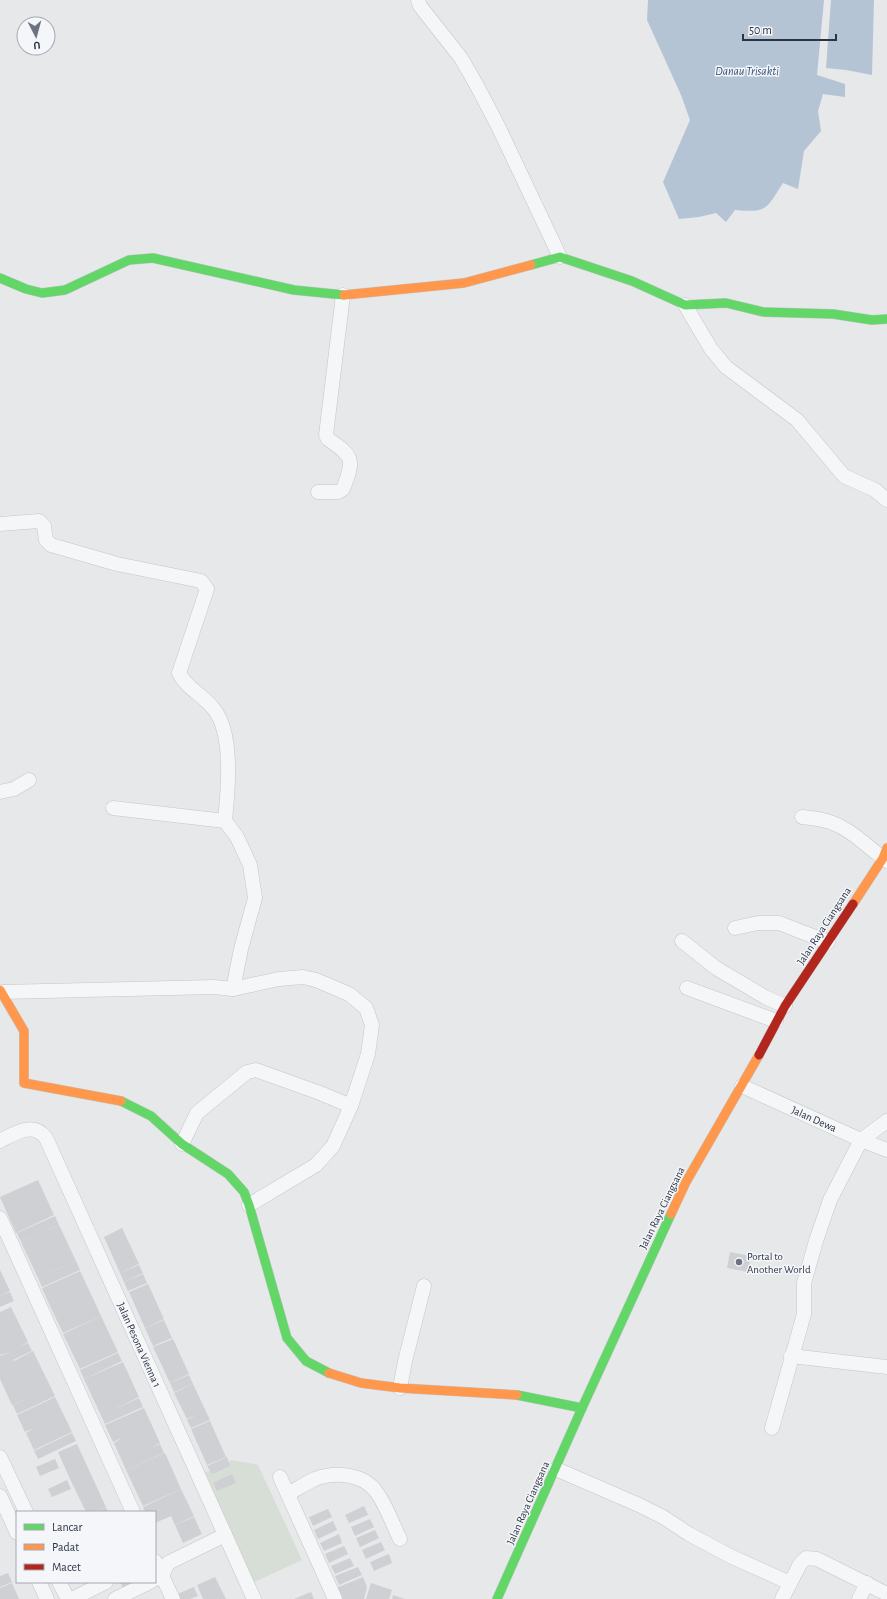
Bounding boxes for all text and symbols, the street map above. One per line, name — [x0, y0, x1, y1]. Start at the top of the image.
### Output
north arrow — [16, 16, 56, 56]
scale bar — [743, 16, 836, 42]
text: 50 m — [749, 24, 772, 36]
text: U — [33, 40, 41, 51]
water label: Danau Trisakti — [715, 65, 779, 77]
street label: Jalan Raya Ciangsana — [795, 885, 853, 967]
street label: Jalan Dewa — [790, 1104, 838, 1134]
street label: Jalan Raya Ciangsana — [637, 1165, 687, 1251]
place label: Portal to Another World — [747, 1251, 811, 1275]
marker: Portal to Another World — [734, 1257, 744, 1267]
street label: Jalan Pesona Vienna 1 — [115, 1301, 163, 1389]
street label: Jalan Raya Ciangsana — [505, 1460, 551, 1546]
legend — [16, 1511, 156, 1583]
text: Lancar — [52, 1521, 83, 1533]
text: Padat — [52, 1541, 79, 1553]
text: Macet — [52, 1561, 81, 1573]

